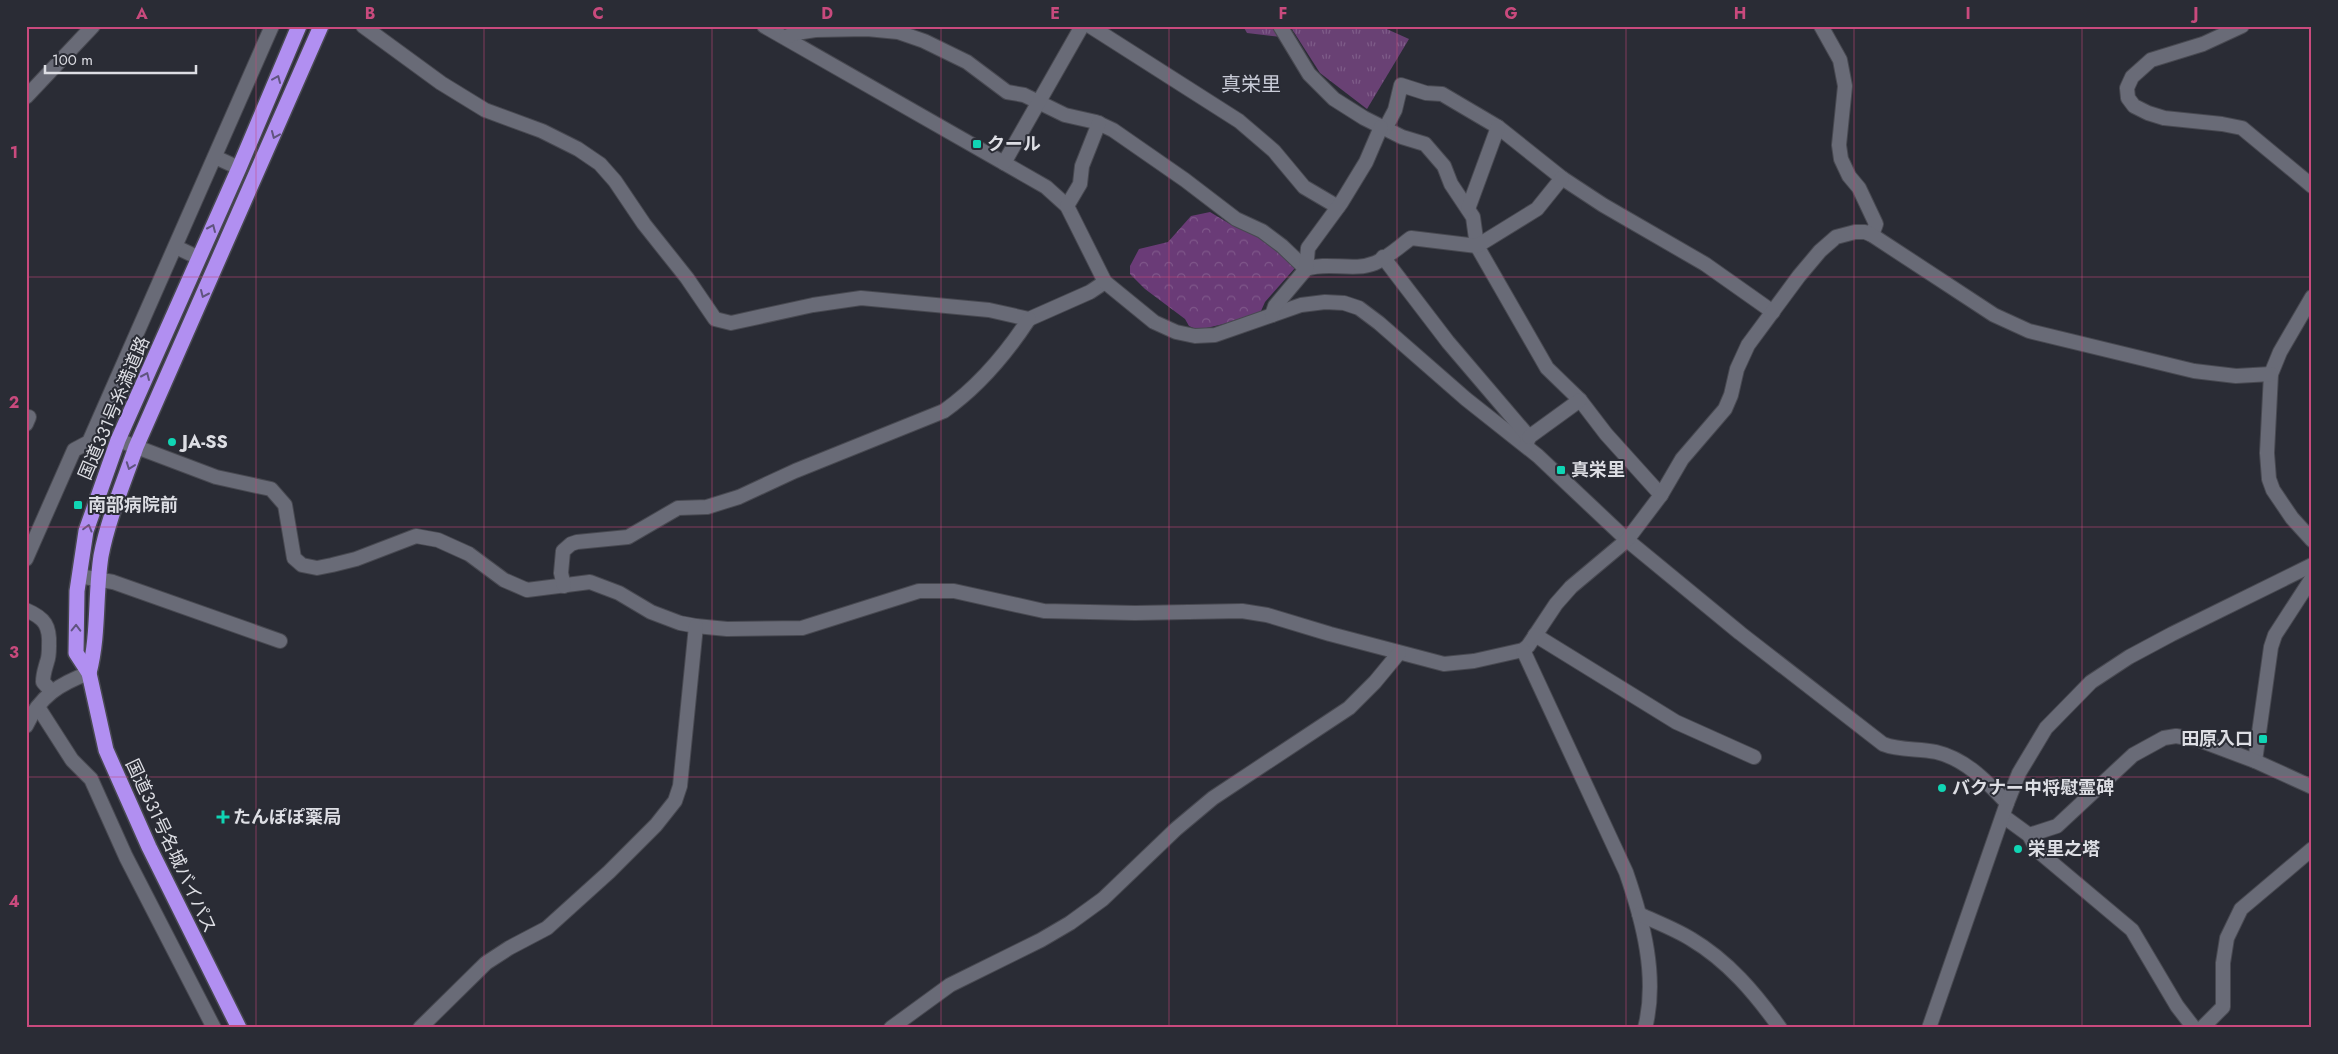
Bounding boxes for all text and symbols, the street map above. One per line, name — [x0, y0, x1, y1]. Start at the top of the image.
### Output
text: A — [135, 2, 148, 25]
text: B — [365, 2, 375, 25]
text: C — [592, 2, 604, 25]
text: D — [821, 2, 833, 25]
text: E — [1050, 2, 1060, 25]
text: F — [1279, 2, 1287, 25]
text: G — [1504, 2, 1518, 25]
text: H — [1734, 2, 1746, 25]
text: I — [1965, 2, 1971, 25]
text: J — [2190, 2, 2199, 25]
scale bar — [45, 42, 196, 74]
text: 100 m — [52, 49, 93, 71]
district label: 真栄里 — [1221, 70, 1281, 99]
one-way arrow — [271, 75, 281, 84]
one-way arrow — [270, 131, 280, 139]
place label: クール — [987, 131, 1041, 157]
marker: クール — [971, 138, 983, 150]
text: 1 — [10, 141, 18, 164]
one-way arrow — [206, 224, 217, 233]
one-way arrow — [200, 289, 211, 298]
street label: 国道331号糸満道路 — [72, 332, 156, 484]
one-way arrow — [140, 373, 150, 382]
text: 2 — [9, 391, 19, 414]
place label: JA-SS — [179, 429, 228, 455]
marker: JA-SS — [166, 436, 178, 448]
place label: 真栄里 — [1571, 457, 1625, 483]
one-way arrow — [125, 461, 135, 470]
marker: 真栄里 — [1555, 464, 1567, 476]
place label: 南部病院前 — [88, 492, 178, 518]
marker: 南部病院前 — [72, 499, 84, 511]
one-way arrow — [82, 524, 92, 533]
one-way arrow — [71, 624, 81, 632]
text: 3 — [9, 641, 19, 664]
place label: 田原入口 — [2181, 726, 2253, 752]
marker: 田原入口 — [2257, 733, 2269, 745]
street label: 国道331号名城バイパス — [119, 755, 223, 937]
place label: バクナー中将慰霊碑 — [1952, 775, 2114, 801]
marker: バクナー中将慰霊碑 — [1936, 782, 1948, 794]
place label: たんぽぽ薬局 — [233, 804, 341, 830]
marker: たんぽぽ薬局 — [217, 811, 229, 823]
place label: 栄里之塔 — [2028, 836, 2100, 862]
marker: 栄里之塔 — [2012, 843, 2024, 855]
text: 4 — [8, 890, 20, 913]

